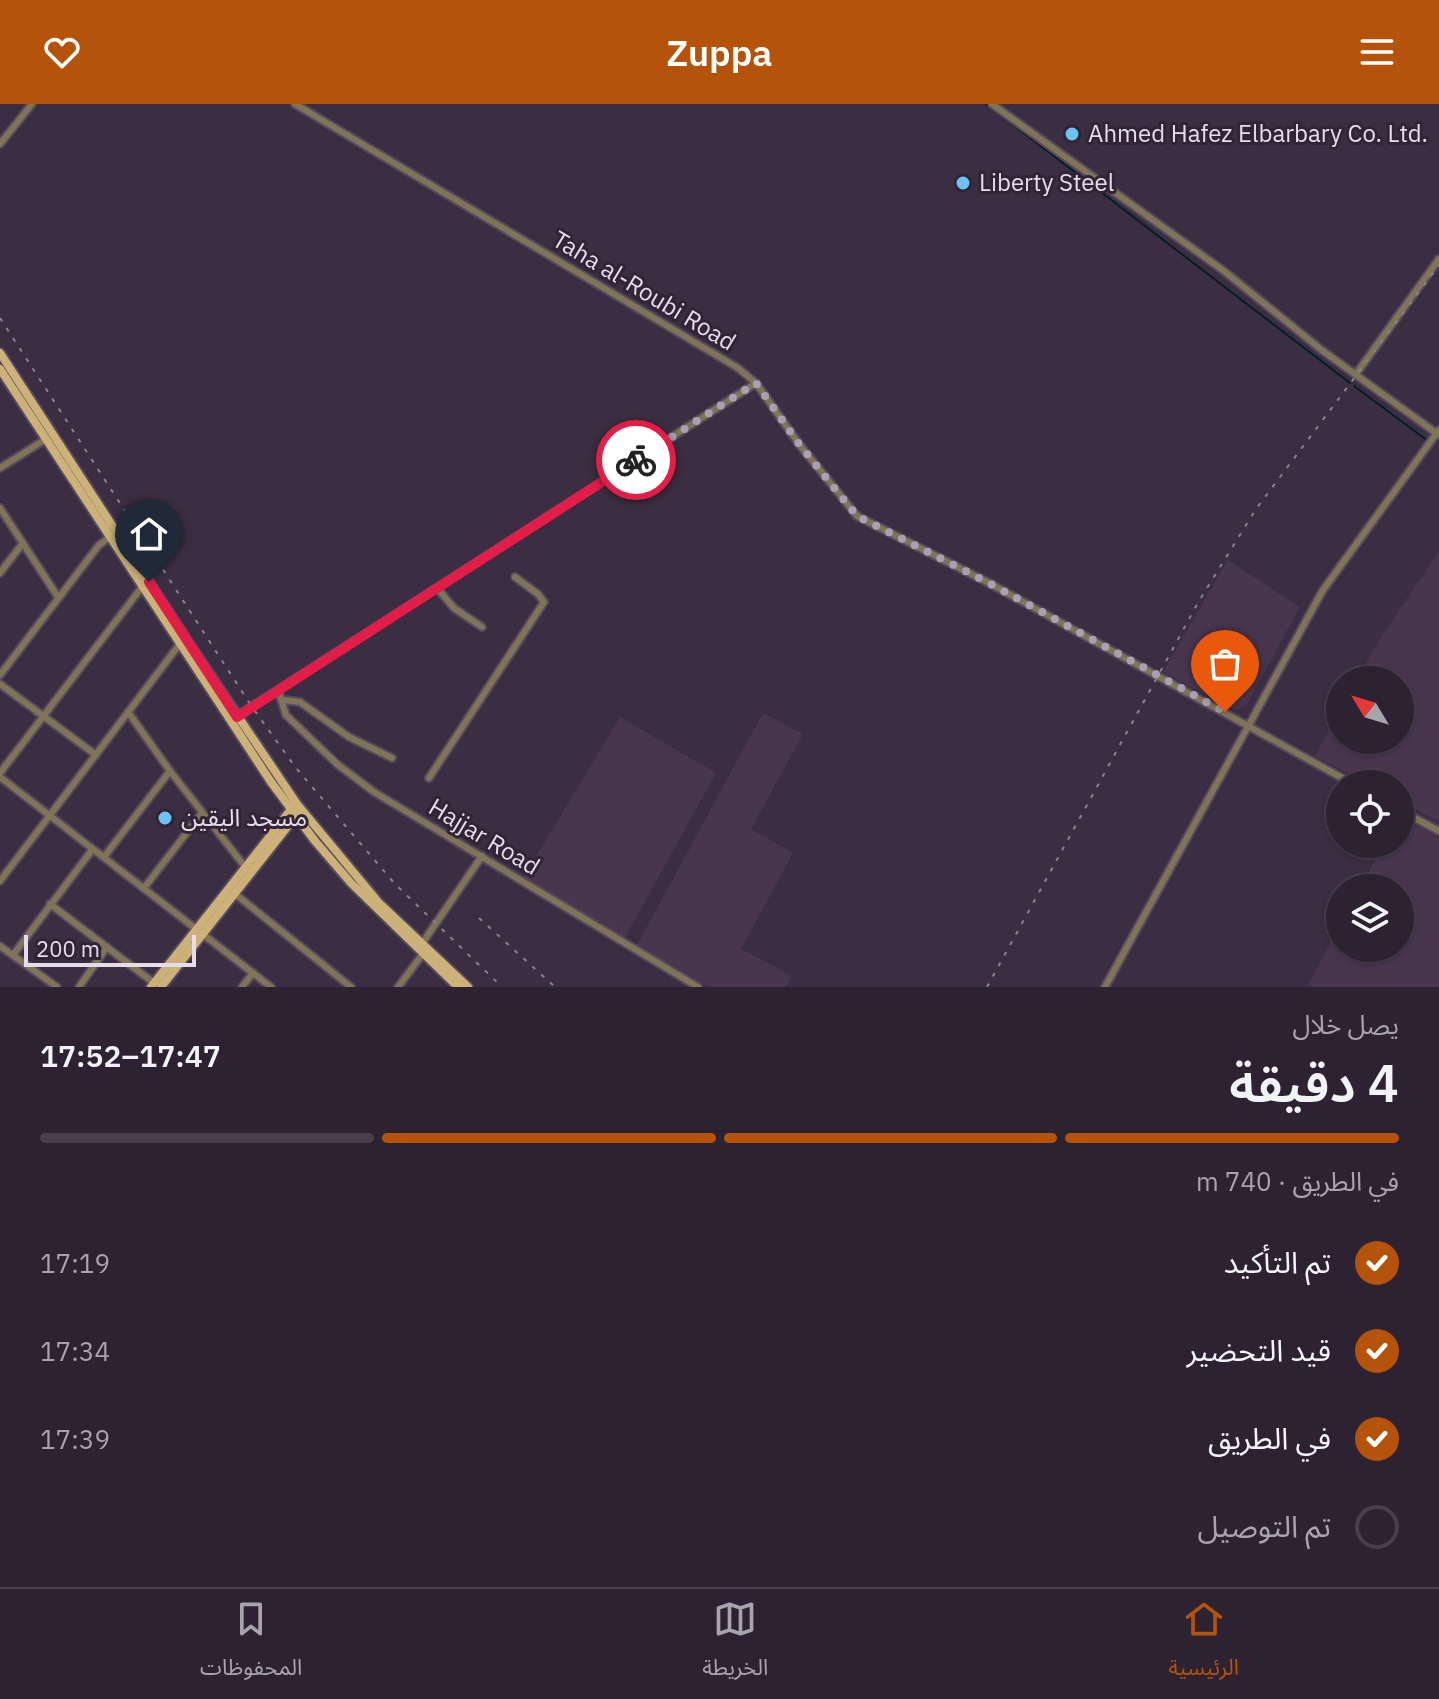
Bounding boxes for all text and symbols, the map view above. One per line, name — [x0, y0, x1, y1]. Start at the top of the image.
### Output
text: Zuppa — [667, 29, 772, 76]
icon: heart — [40, 30, 84, 74]
icon: menu — [1355, 30, 1399, 74]
place label: Ahmed Hafez Elbarbary Co. Ltd. — [1088, 117, 1428, 149]
marker: Ahmed Hafez Elbarbary Co. Ltd. — [1063, 125, 1081, 143]
place label: Liberty Steel — [979, 166, 1114, 198]
marker: Liberty Steel — [954, 174, 972, 192]
street label: Taha al-Roubi Road — [547, 223, 742, 358]
courier — [596, 420, 676, 500]
icon: bike — [614, 438, 658, 482]
pin — [115, 500, 183, 582]
icon: home — [127, 512, 171, 556]
pin — [1191, 630, 1259, 712]
icon: bag — [1203, 642, 1247, 686]
north arrow — [1326, 666, 1414, 754]
map controls — [1326, 666, 1414, 962]
button: locate — [1326, 770, 1414, 858]
street label: Hajjar Road — [423, 790, 546, 882]
place label: مسجد اليقين — [181, 801, 307, 833]
marker: مسجد اليقين — [156, 809, 174, 827]
button: layers — [1326, 874, 1414, 962]
scale bar — [24, 931, 196, 967]
text: 200 m — [36, 934, 100, 963]
text: يصل خلال — [1292, 1007, 1399, 1041]
text: 17:47–17:52 — [40, 1036, 221, 1075]
text: 4 دقيقة — [1229, 1049, 1399, 1116]
text: في الطريق · 740 m — [1196, 1164, 1399, 1198]
icon: check — [1355, 1241, 1399, 1285]
text: تم التأكيد — [1224, 1242, 1331, 1281]
text: 17:19 — [40, 1246, 110, 1280]
icon: check — [1355, 1329, 1399, 1373]
text: قيد التحضير — [1187, 1330, 1331, 1369]
text: 17:34 — [40, 1334, 110, 1368]
icon: check — [1355, 1417, 1399, 1461]
text: في الطريق — [1208, 1418, 1331, 1457]
text: 17:39 — [40, 1422, 110, 1456]
text: تم التوصيل — [1198, 1506, 1331, 1545]
tab: المحفوظات — [200, 1597, 302, 1691]
tab: الخريطة — [702, 1597, 768, 1691]
tab: الرئيسية — [1168, 1597, 1239, 1691]

